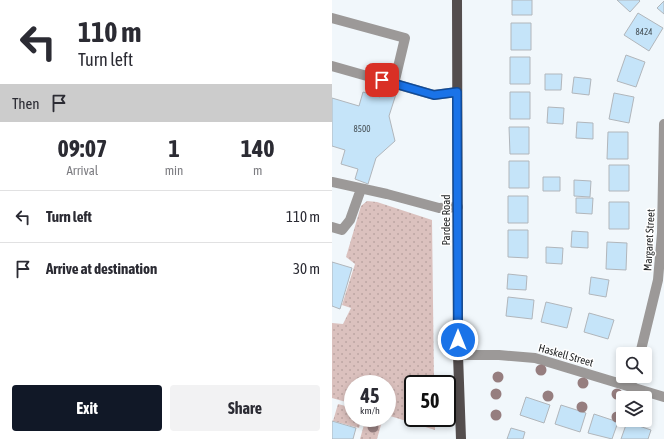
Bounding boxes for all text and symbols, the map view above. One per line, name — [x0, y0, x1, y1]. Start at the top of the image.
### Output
icon: left — [12, 16, 64, 68]
text: 110 m — [78, 16, 141, 48]
house number: 8424 — [636, 27, 652, 37]
text: Turn left — [78, 49, 133, 70]
pin — [365, 63, 399, 97]
icon: arrive — [371, 69, 393, 91]
icon: arrive — [48, 92, 70, 114]
text: Then — [12, 95, 40, 112]
house number: 8500 — [354, 124, 370, 134]
text: 09:07 — [57, 135, 107, 162]
text: 1 — [168, 135, 180, 162]
text: 140 — [241, 135, 275, 162]
text: Arrival — [66, 163, 98, 178]
text: min — [165, 163, 183, 178]
text: m — [253, 163, 262, 178]
street label: Pardee Road — [440, 194, 452, 246]
icon: left — [12, 206, 34, 228]
text: Turn left — [46, 208, 92, 225]
text: 110 m — [286, 208, 320, 225]
street label: Margaret Street — [641, 209, 657, 271]
icon: arrive — [12, 258, 34, 280]
text: Arrive at destination — [46, 260, 157, 277]
text: 30 m — [293, 260, 320, 277]
position arrow — [437, 319, 479, 361]
street label: Haskell Street — [537, 341, 595, 369]
map controls — [616, 347, 652, 427]
button: search — [616, 347, 652, 383]
speed limit sign: 50 — [404, 375, 456, 427]
text: 45 — [361, 384, 379, 407]
button: Exit — [12, 385, 162, 431]
button: Share — [170, 385, 320, 431]
button: layers — [616, 391, 652, 427]
text: km/h — [360, 405, 380, 416]

